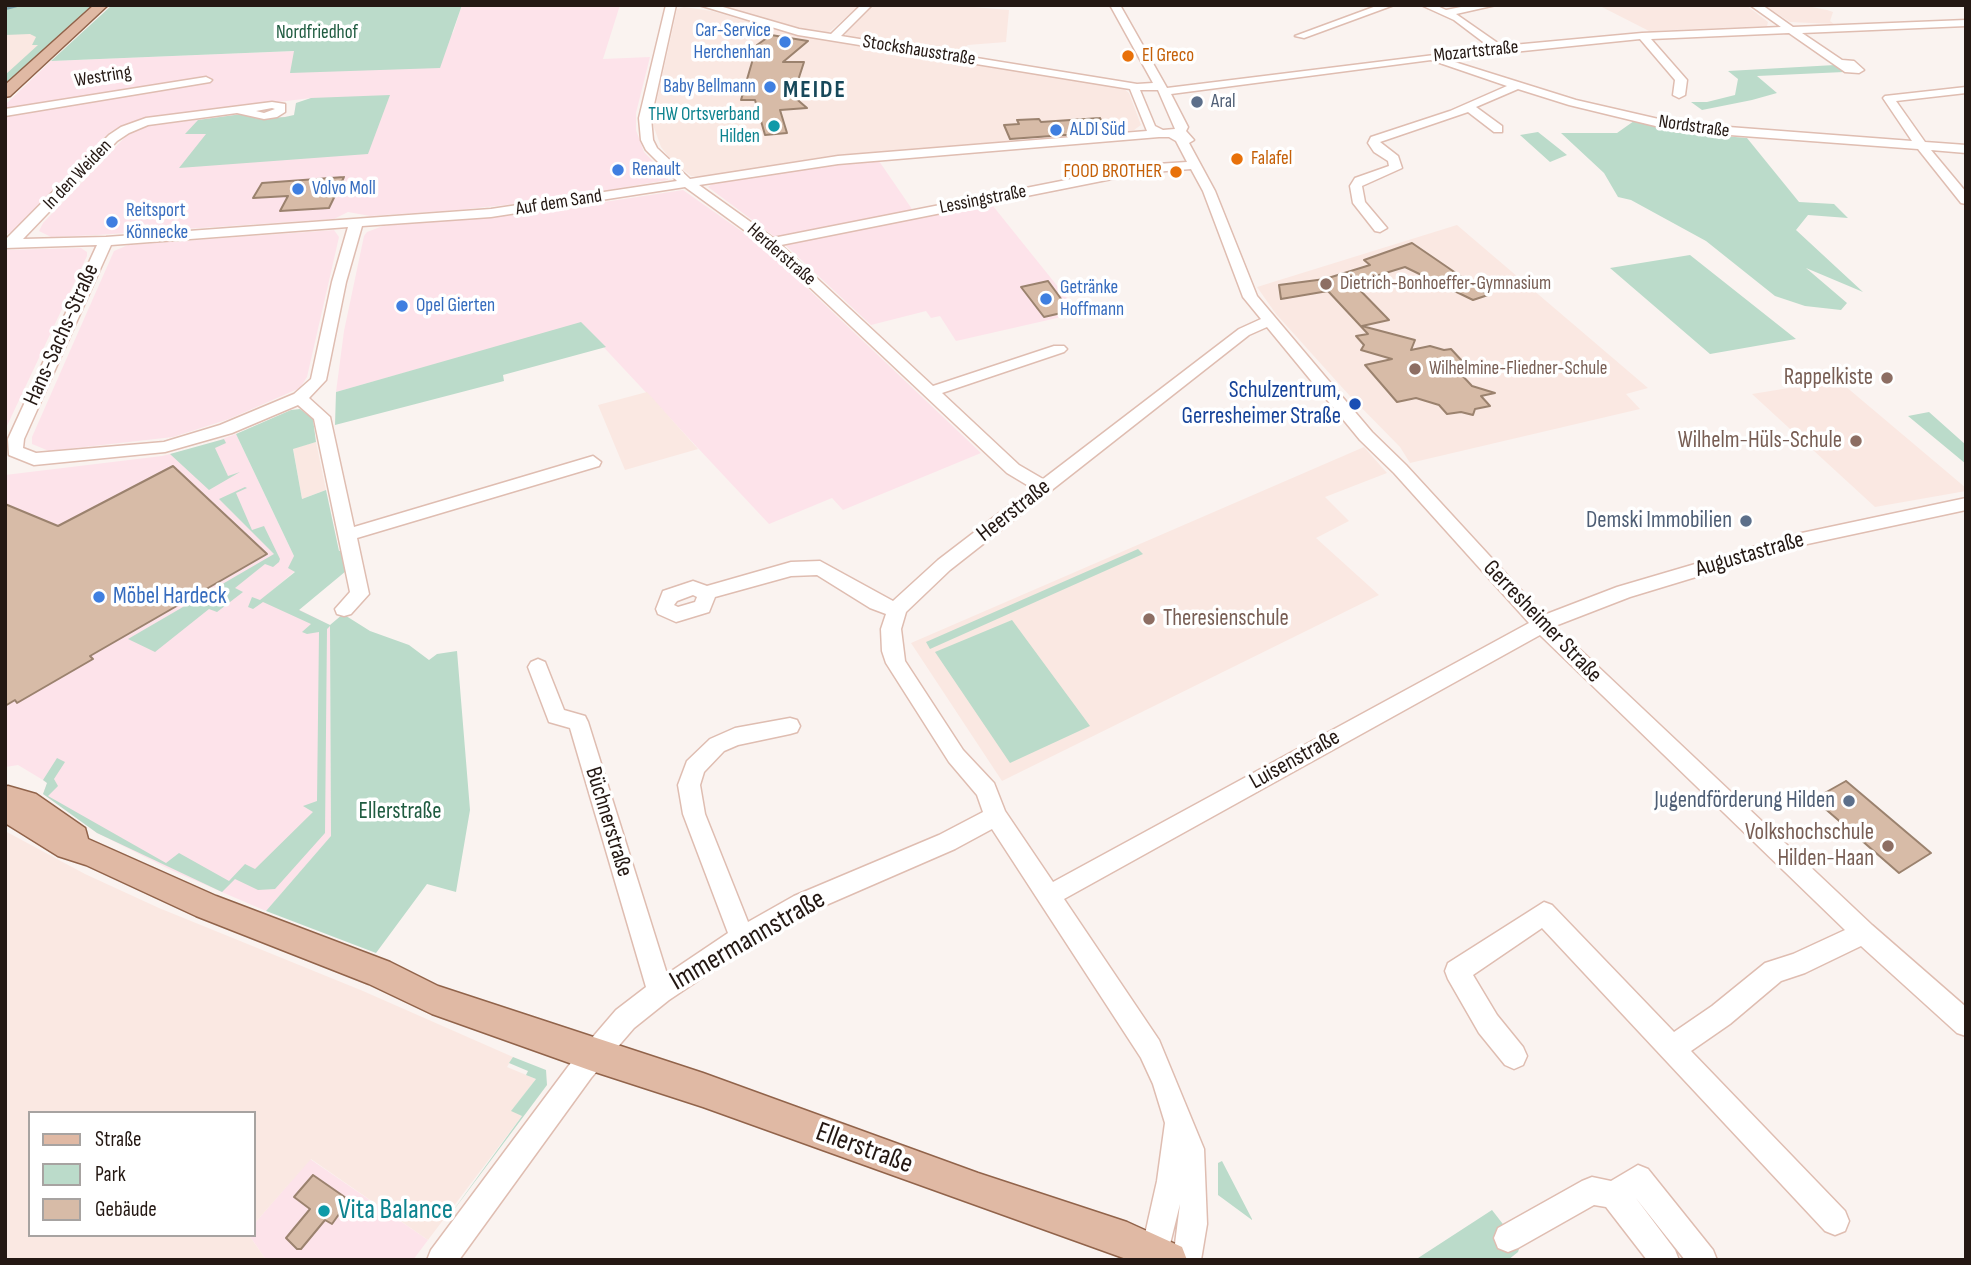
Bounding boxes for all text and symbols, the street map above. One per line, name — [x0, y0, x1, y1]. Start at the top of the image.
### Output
place label: Car-Service Herchenhan — [693, 20, 771, 64]
park label: Nordfriedhof — [276, 22, 358, 44]
street label: Stockshausstraße — [861, 31, 977, 71]
marker: Car-Service Herchenhan — [777, 34, 793, 50]
street label: Mozartstraße — [1432, 36, 1520, 68]
place label: El Greco — [1142, 45, 1194, 67]
marker: El Greco — [1120, 48, 1136, 64]
street label: Westring — [73, 61, 133, 93]
place label: Baby Bellmann — [663, 76, 756, 98]
district label: MEIDE — [784, 77, 846, 105]
marker: Baby Bellmann — [762, 79, 778, 95]
place label: Aral — [1211, 91, 1235, 113]
marker: Aral — [1189, 94, 1205, 110]
place label: THW Ortsverband Hilden — [648, 104, 760, 148]
street label: Nordstraße — [1657, 111, 1731, 143]
marker: THW Ortsverband Hilden — [766, 118, 782, 134]
place label: ALDI Süd — [1070, 119, 1125, 141]
marker: ALDI Süd — [1048, 122, 1064, 138]
street label: In den Weiden — [39, 135, 117, 215]
place label: Falafel — [1251, 148, 1292, 170]
marker: Falafel — [1229, 151, 1245, 167]
place label: Renault — [632, 159, 681, 181]
place label: FOOD BROTHER — [1064, 161, 1162, 183]
marker: Renault — [610, 162, 626, 178]
marker: FOOD BROTHER — [1168, 164, 1184, 180]
place label: Volvo Moll — [312, 178, 376, 200]
street label: Lessingstraße — [938, 180, 1028, 220]
marker: Volvo Moll — [290, 181, 306, 197]
street label: Auf dem Sand — [514, 185, 604, 221]
place label: Reitsport Könnecke — [126, 200, 188, 244]
marker: Reitsport Könnecke — [104, 214, 120, 230]
street label: Herderstraße — [742, 219, 820, 291]
street label: Hans-Sachs-Straße — [18, 260, 106, 410]
place label: Dietrich-Bonhoeffer-Gymnasium — [1340, 273, 1551, 295]
marker: Dietrich-Bonhoeffer-Gymnasium — [1318, 276, 1334, 292]
place label: Getränke Hoffmann — [1060, 277, 1124, 321]
marker: Getränke Hoffmann — [1038, 291, 1054, 307]
place label: Opel Gierten — [416, 295, 495, 317]
marker: Opel Gierten — [394, 298, 410, 314]
place label: Wilhelmine-Fliedner-Schule — [1429, 358, 1607, 380]
marker: Wilhelmine-Fliedner-Schule — [1407, 361, 1423, 377]
place label: Rappelkiste — [1784, 364, 1873, 392]
marker: Rappelkiste — [1879, 370, 1895, 386]
place label: Schulzentrum, Gerresheimer Straße — [1181, 377, 1341, 431]
marker: Schulzentrum, Gerresheimer Straße — [1347, 396, 1363, 412]
place label: Wilhelm-Hüls-Schule — [1678, 427, 1842, 455]
marker: Wilhelm-Hüls-Schule — [1848, 433, 1864, 449]
street label: Heerstraße — [972, 474, 1056, 548]
place label: Demski Immobilien — [1586, 507, 1732, 535]
marker: Demski Immobilien — [1738, 513, 1754, 529]
street label: Augustastraße — [1693, 526, 1807, 584]
street label: Gerresheimer Straße — [1477, 555, 1607, 689]
place label: Möbel Hardeck — [113, 583, 227, 611]
marker: Möbel Hardeck — [91, 589, 107, 605]
place label: Theresienschule — [1163, 605, 1289, 633]
marker: Theresienschule — [1141, 611, 1157, 627]
street label: Luisenstraße — [1245, 724, 1345, 796]
street label: Büchnerstraße — [578, 764, 638, 880]
place label: Jugendförderung Hilden — [1654, 787, 1835, 815]
marker: Jugendförderung Hilden — [1841, 793, 1857, 809]
park label: Ellerstraße — [359, 798, 441, 826]
place label: Volkshochschule Hilden-Haan — [1745, 819, 1874, 873]
marker: Volkshochschule Hilden-Haan — [1880, 838, 1896, 854]
street label: Immermannstraße — [664, 883, 832, 999]
legend — [28, 1111, 256, 1237]
street label: Ellerstraße — [811, 1116, 917, 1182]
text: Straße — [95, 1127, 141, 1152]
text: Park — [95, 1162, 126, 1187]
place label: Vita Balance — [338, 1194, 453, 1228]
text: Gebäude — [95, 1197, 157, 1222]
marker: Vita Balance — [316, 1203, 332, 1219]

